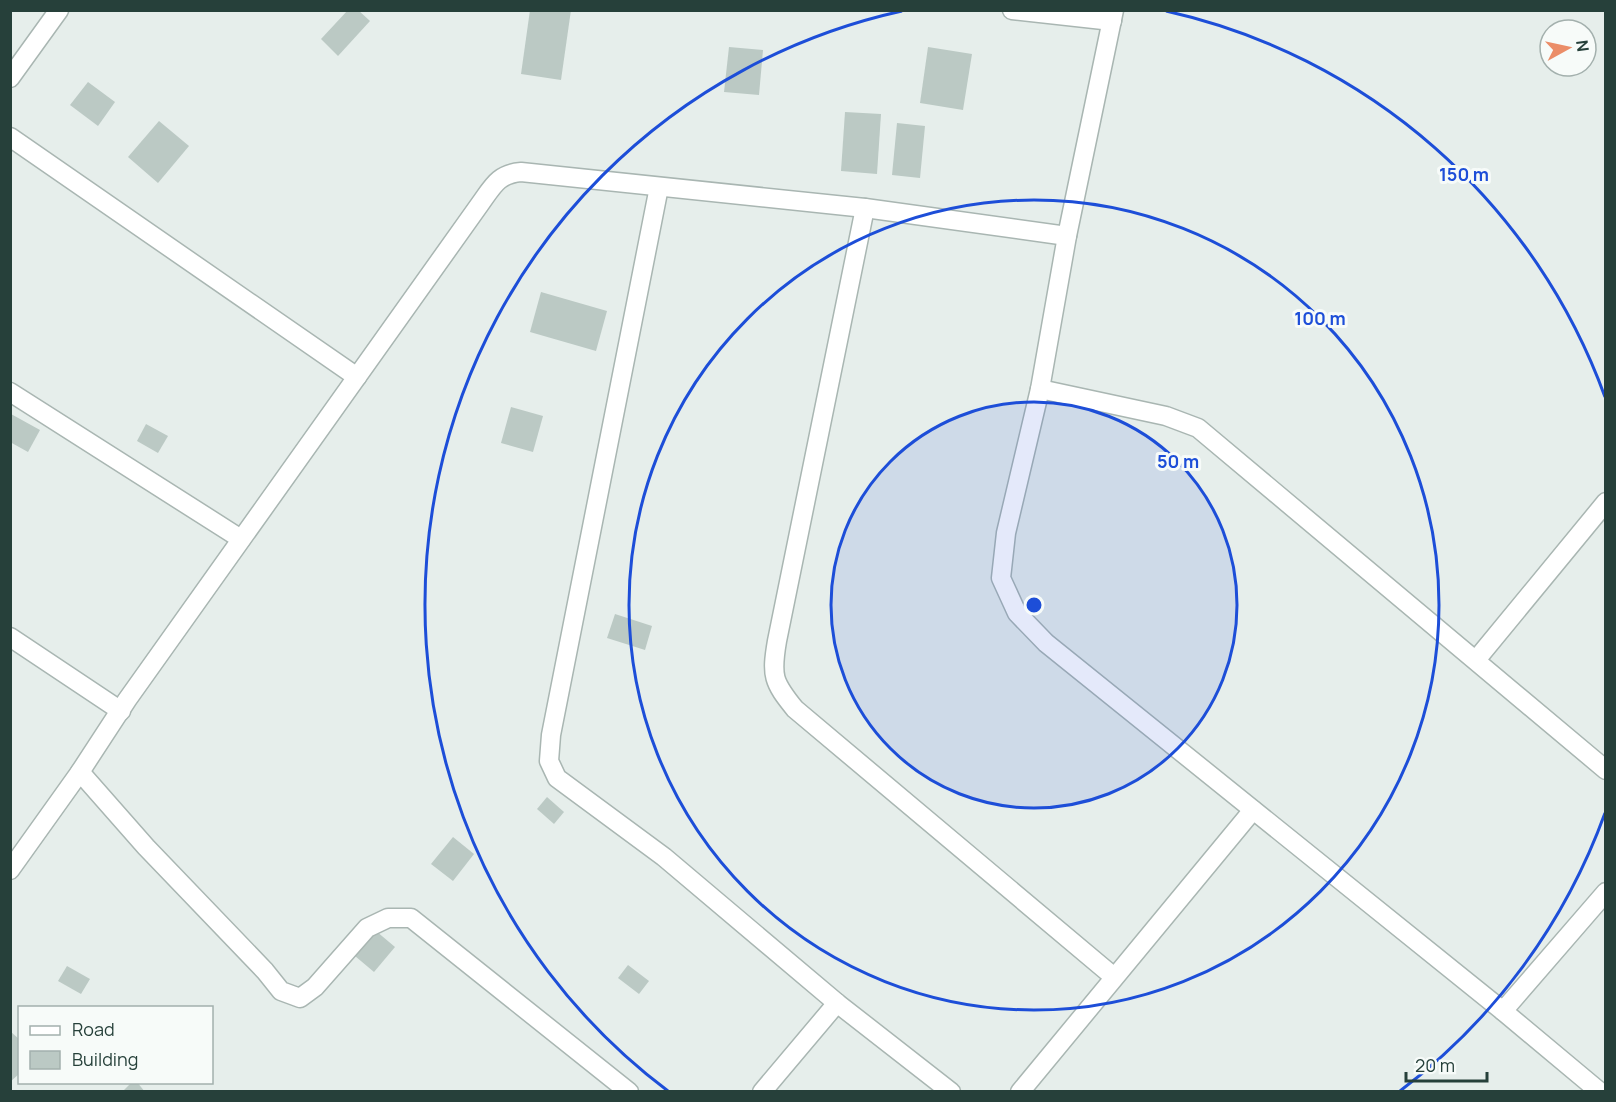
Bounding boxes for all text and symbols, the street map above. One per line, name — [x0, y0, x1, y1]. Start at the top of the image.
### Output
north arrow — [1538, 18, 1598, 78]
text: N — [1571, 39, 1595, 53]
text: 150 m — [1439, 162, 1489, 186]
text: 100 m — [1294, 306, 1346, 330]
text: 50 m — [1157, 449, 1199, 473]
centre of rings — [1024, 595, 1044, 615]
legend — [18, 1006, 213, 1084]
text: Road — [72, 1017, 115, 1041]
scale bar — [1406, 1045, 1487, 1083]
text: Building — [72, 1047, 138, 1071]
text: 20 m — [1415, 1053, 1455, 1077]

